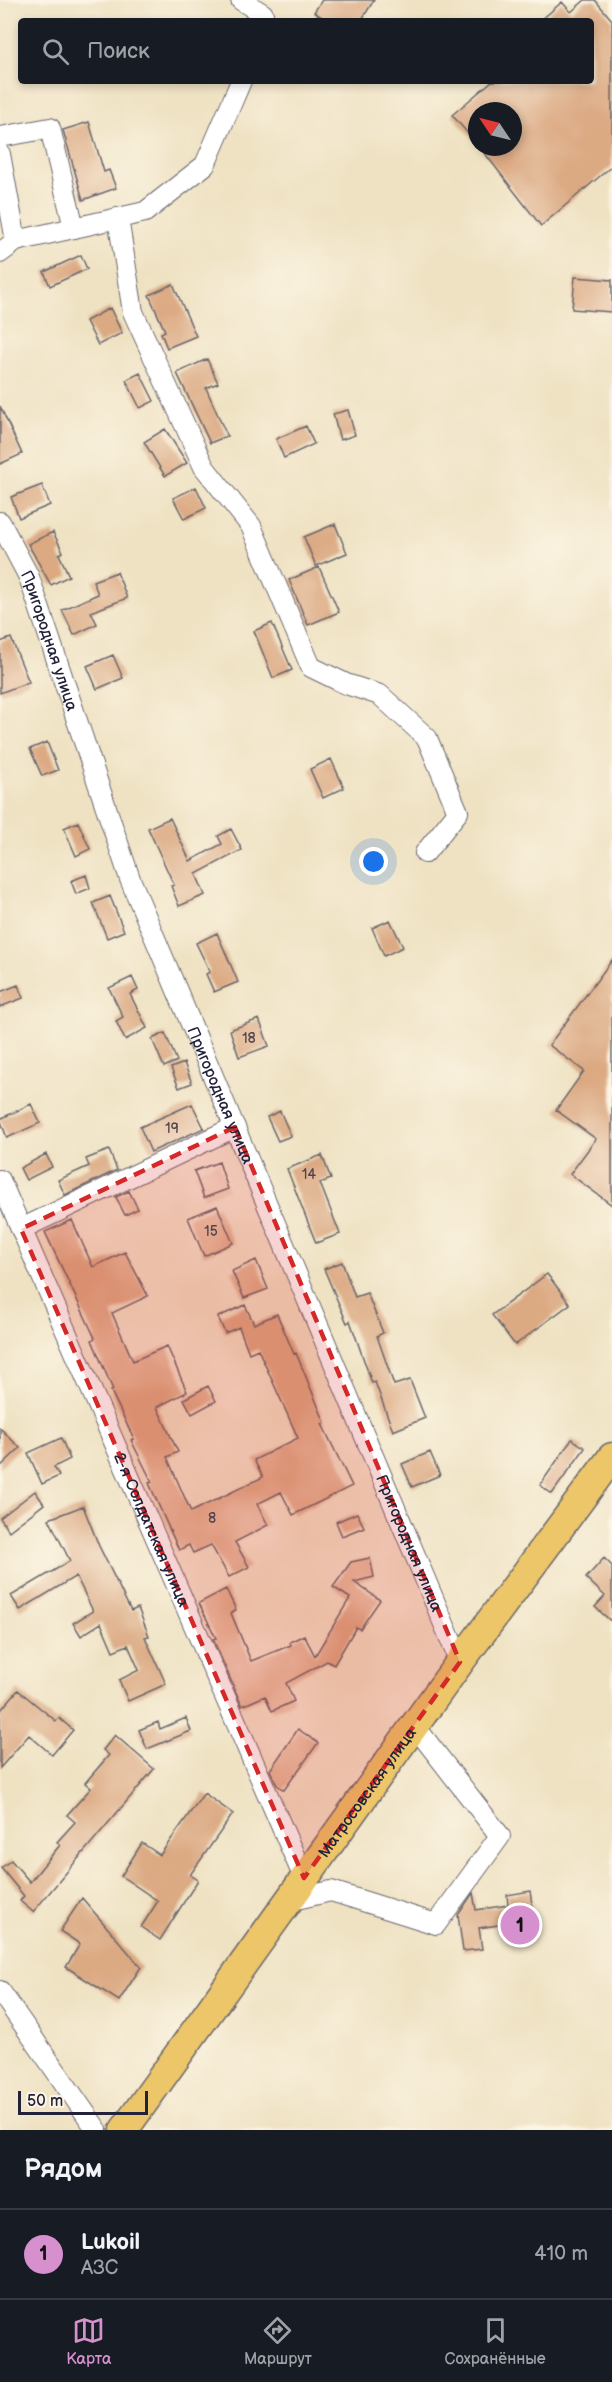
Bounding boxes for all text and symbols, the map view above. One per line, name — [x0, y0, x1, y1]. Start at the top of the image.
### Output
search box — [18, 18, 594, 84]
icon: search — [39, 35, 72, 68]
text: Поиск — [87, 38, 150, 65]
north arrow — [468, 102, 522, 156]
street label: Пригородная улица — [16, 567, 81, 714]
your location — [359, 847, 388, 876]
street label: Пригородная улица — [182, 1024, 257, 1167]
house number: 18 — [242, 1030, 256, 1047]
house number: 19 — [165, 1120, 179, 1137]
house number: 14 — [302, 1166, 316, 1183]
house number: 15 — [204, 1223, 218, 1240]
street label: 2-я Солдатская улица — [109, 1450, 193, 1610]
street label: Пригородная улица — [371, 1472, 446, 1615]
house number: 8 — [208, 1510, 216, 1527]
street label: Матросовская улица — [315, 1724, 421, 1862]
pin: 1 — [500, 1902, 540, 1948]
scale bar — [18, 2088, 148, 2116]
text: 50 m — [27, 2092, 63, 2111]
text: Рядом — [24, 2154, 102, 2185]
text: Lukoil — [81, 2229, 140, 2256]
text: 1 — [39, 2242, 48, 2266]
text: 410 m — [534, 2242, 588, 2266]
text: АЗС — [81, 2256, 118, 2280]
tab: Карта — [66, 2314, 111, 2369]
tab: Маршрут — [244, 2314, 312, 2369]
tab: Сохранённые — [445, 2314, 546, 2369]

